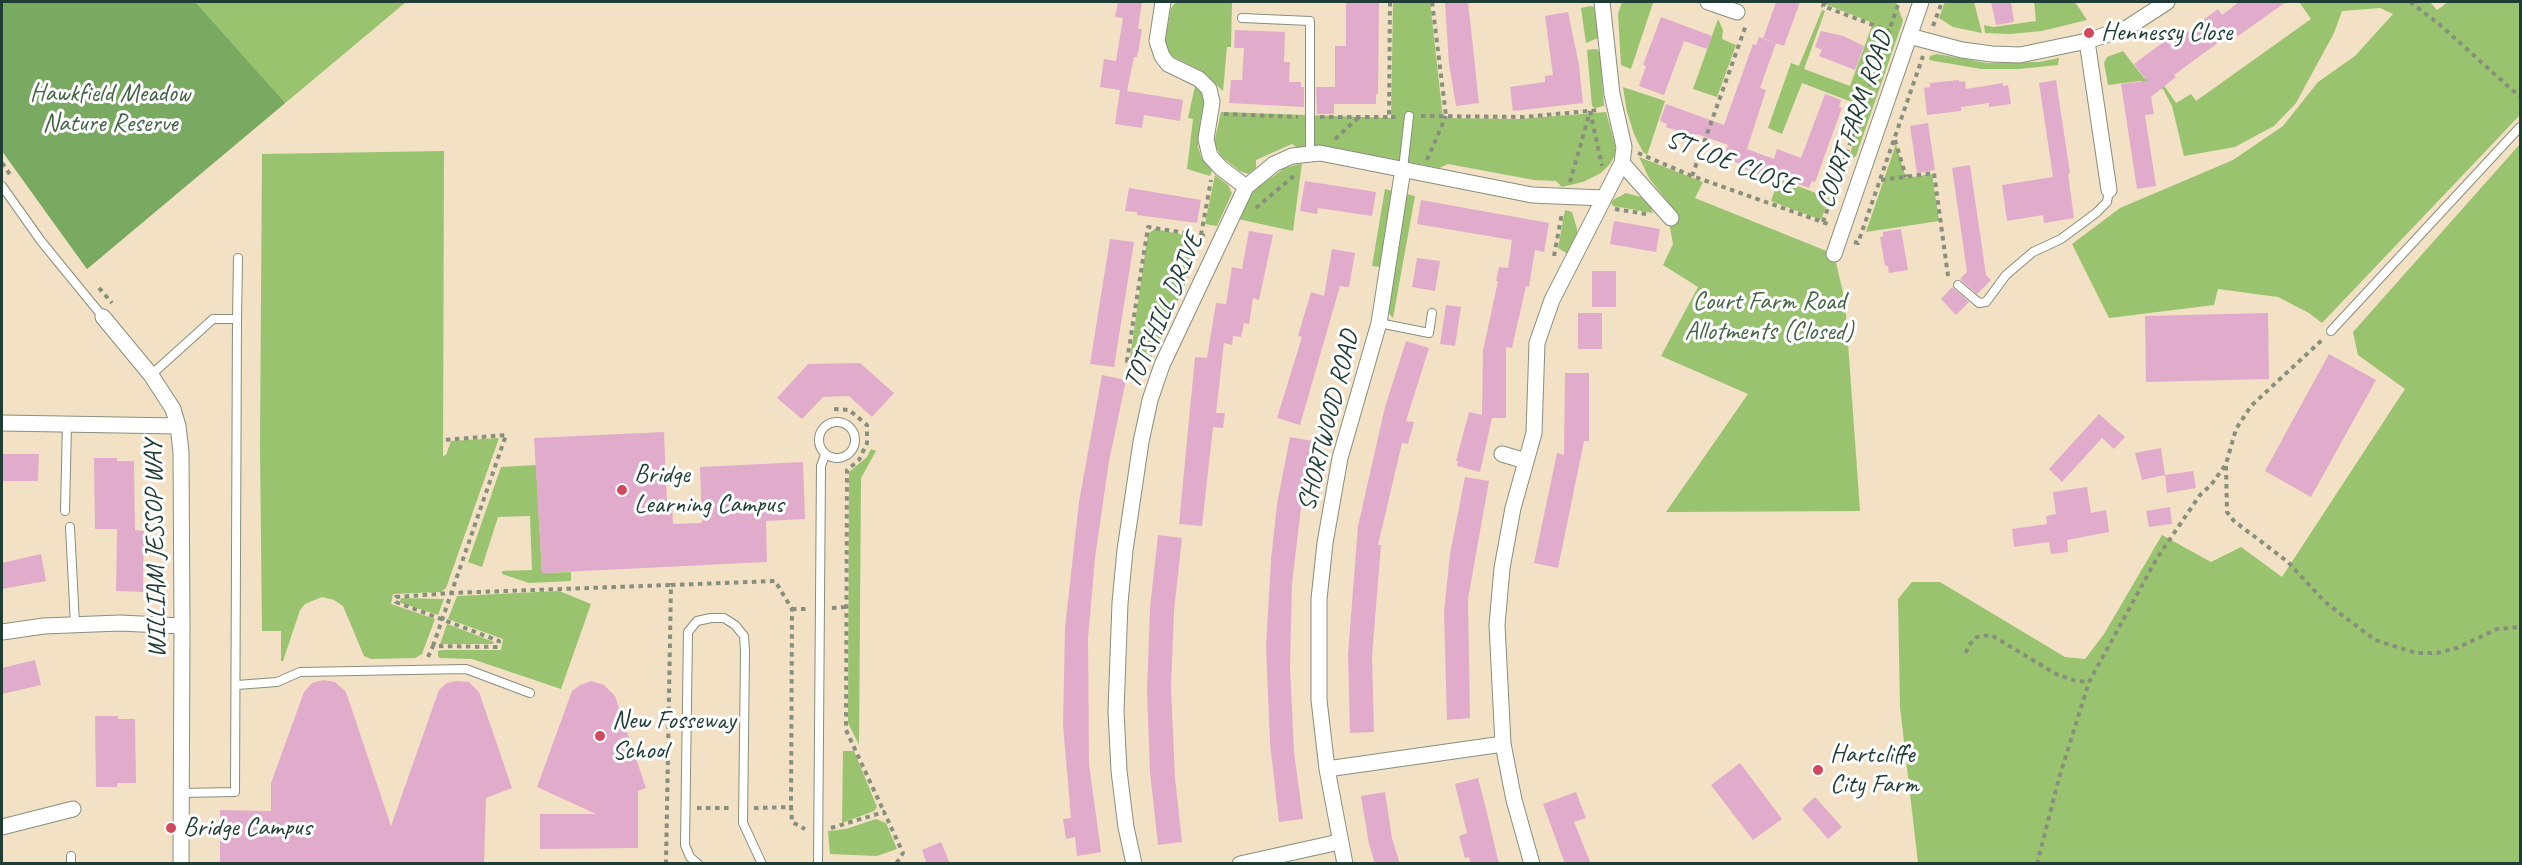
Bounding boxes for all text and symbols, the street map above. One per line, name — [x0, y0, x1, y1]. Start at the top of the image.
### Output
place label: Hennessy Close — [2101, 17, 2232, 49]
marker: Hennessy Close — [2082, 26, 2096, 40]
street label: COURT FARM ROAD — [1810, 28, 1900, 212]
park label: Hawkfield Meadow Nature Reserve — [30, 78, 190, 140]
street label: ST LOE CLOSE — [1662, 124, 1800, 202]
street label: TOTSHILL DRIVE — [1117, 229, 1211, 393]
park label: Court Farm Road Allotments (Closed) — [1685, 286, 1853, 348]
street label: SHORTWOOD ROAD — [1292, 328, 1366, 514]
street label: WILLIAM JESSOP WAY — [139, 440, 173, 658]
place label: Bridge Learning Campus — [634, 459, 784, 520]
marker: Bridge Learning Campus — [615, 483, 629, 497]
place label: New Fosseway School — [612, 705, 736, 766]
marker: New Fosseway School — [593, 729, 607, 743]
place label: Hartcliffe City Farm — [1830, 739, 1919, 800]
marker: Hartcliffe City Farm — [1811, 763, 1825, 777]
place label: Bridge Campus — [183, 812, 312, 844]
marker: Bridge Campus — [164, 821, 178, 835]

